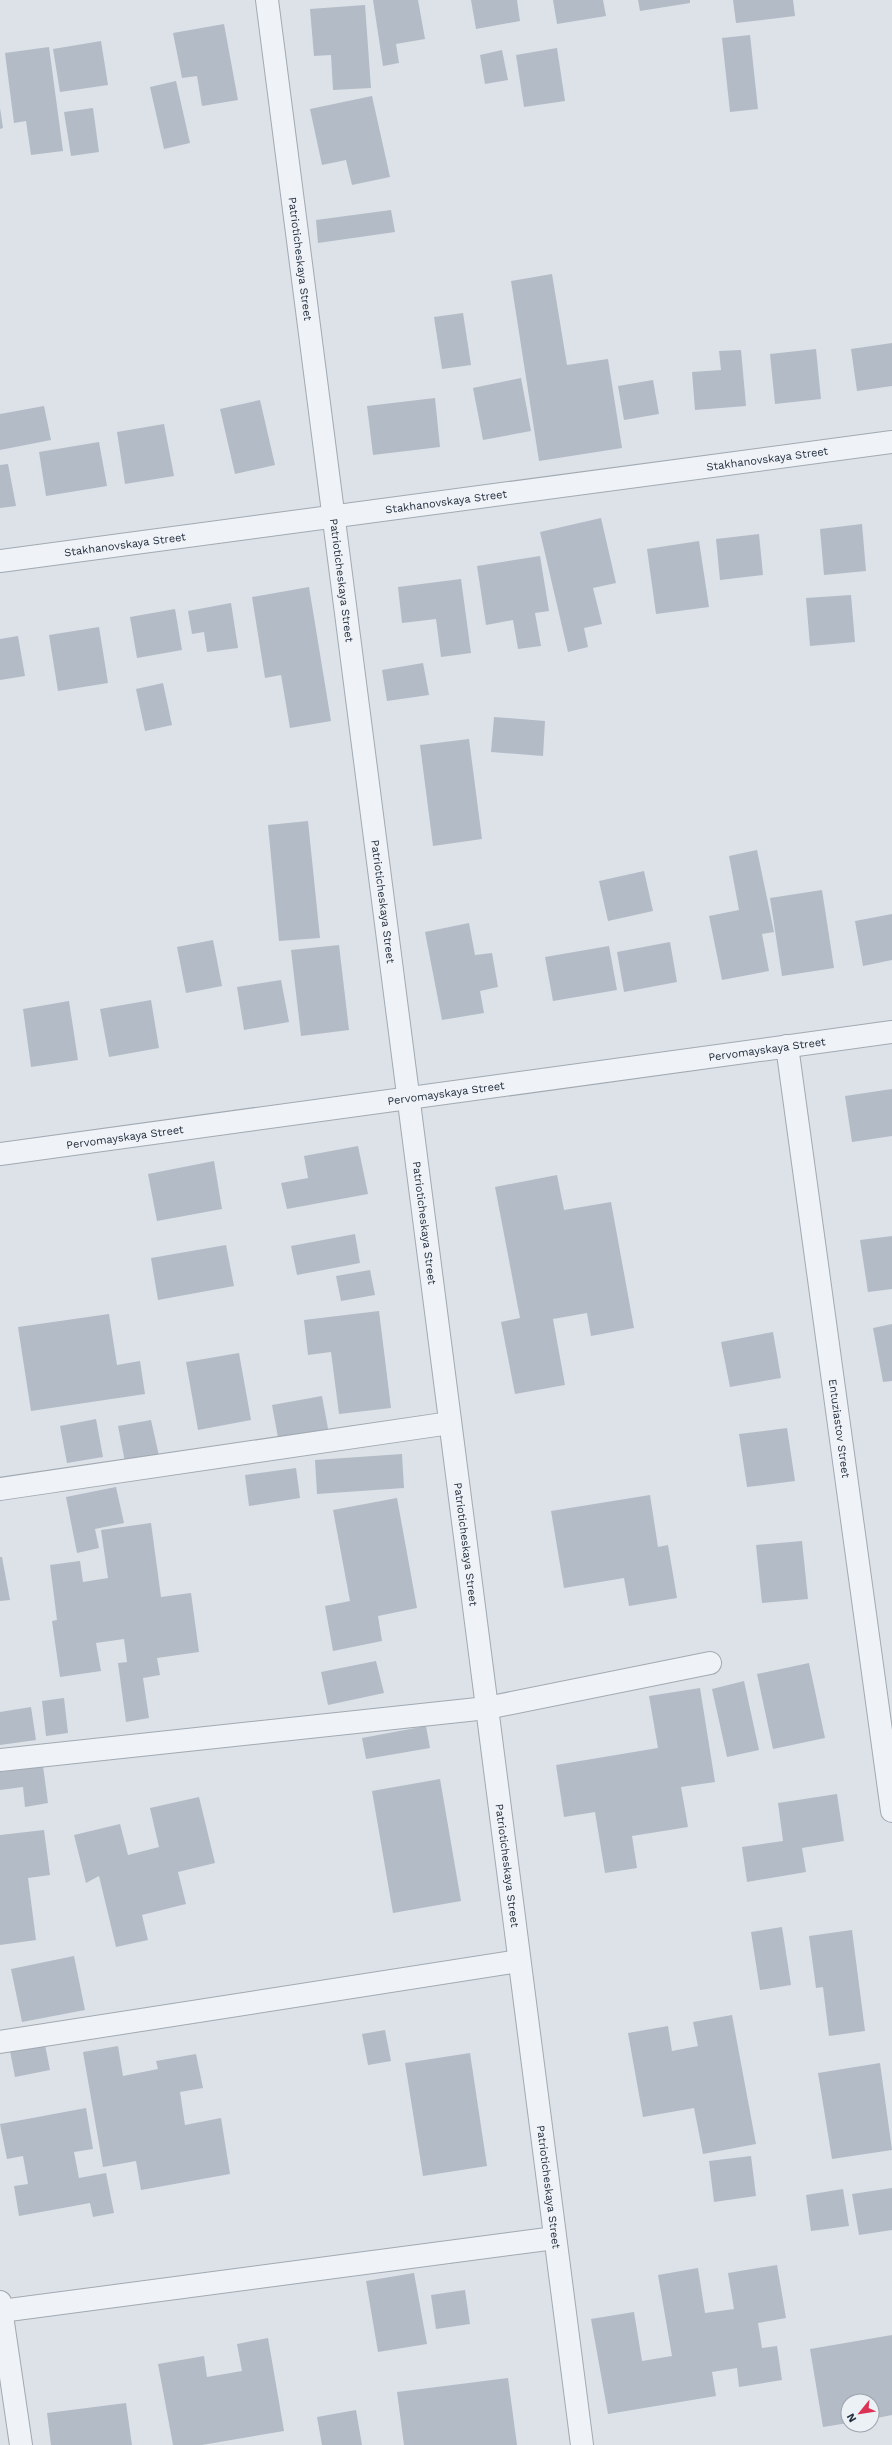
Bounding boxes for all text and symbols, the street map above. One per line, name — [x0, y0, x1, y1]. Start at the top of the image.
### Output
street label: Patrioticheskaya Street — [286, 196, 315, 322]
street label: Stakhanovskaya Street — [706, 444, 829, 473]
street label: Stakhanovskaya Street — [384, 487, 508, 516]
street label: Patrioticheskaya Street — [327, 518, 356, 643]
street label: Stakhanovskaya Street — [63, 530, 187, 559]
street label: Patrioticheskaya Street — [369, 839, 398, 965]
street label: Pervomayskaya Street — [707, 1035, 827, 1064]
street label: Pervomayskaya Street — [386, 1079, 506, 1107]
street label: Pervomayskaya Street — [65, 1122, 185, 1151]
street label: Patrioticheskaya Street — [410, 1160, 439, 1286]
street label: Entuziastov Street — [826, 1378, 853, 1479]
street label: Patrioticheskaya Street — [452, 1482, 480, 1607]
street label: Patrioticheskaya Street — [493, 1803, 522, 1929]
street label: Patrioticheskaya Street — [534, 2124, 563, 2250]
north arrow — [840, 2393, 880, 2433]
text: N — [844, 2411, 859, 2425]

